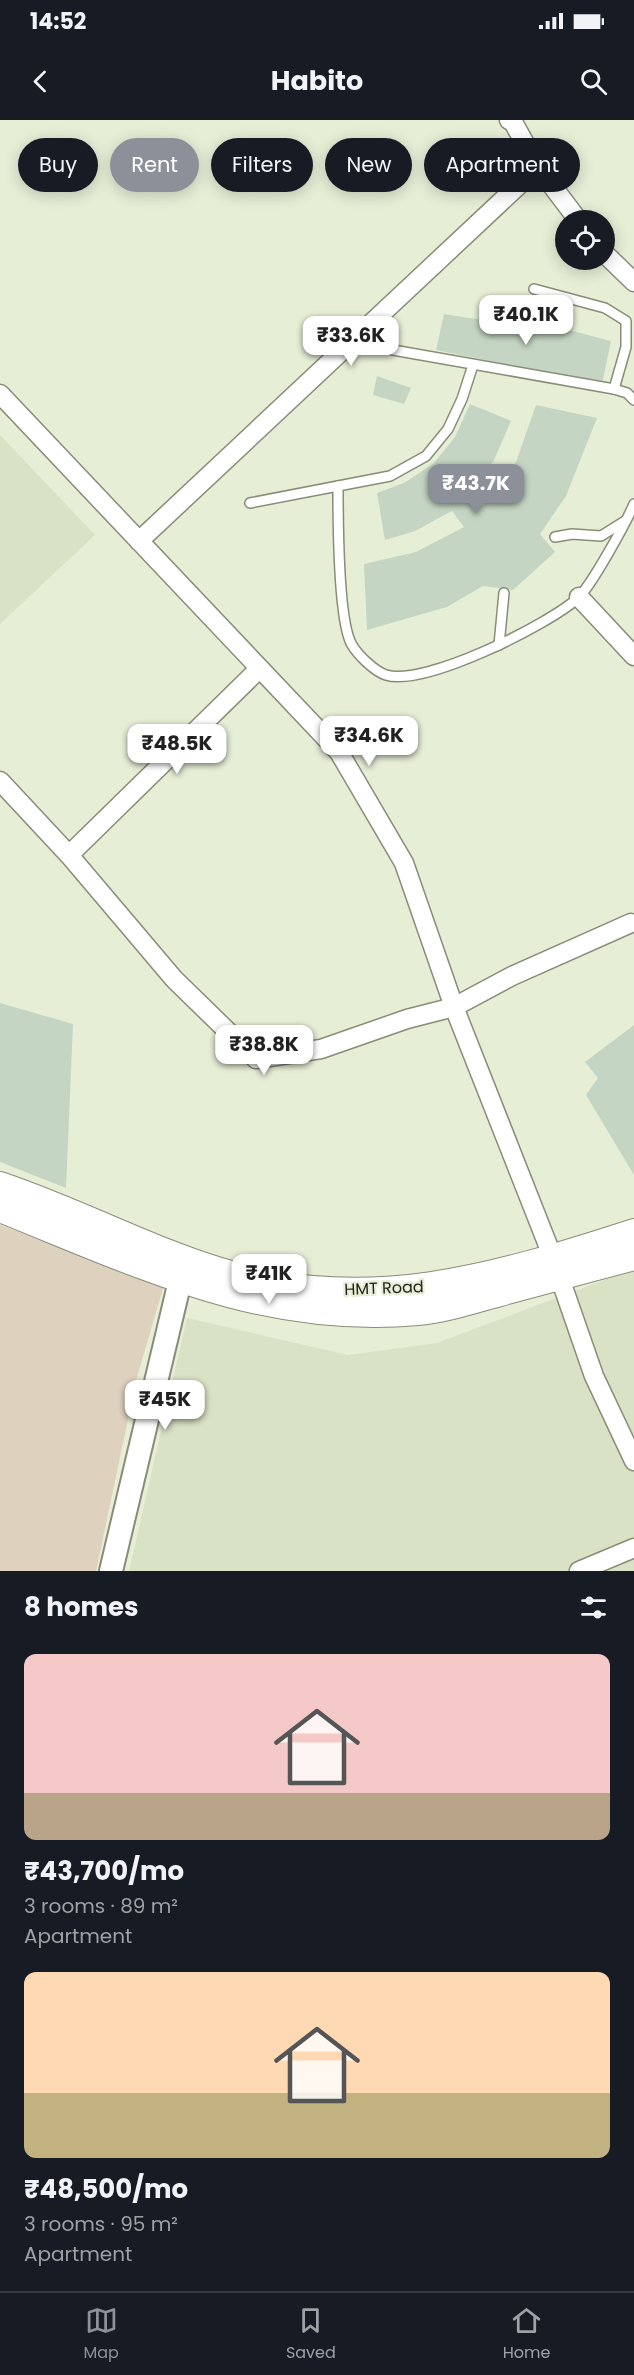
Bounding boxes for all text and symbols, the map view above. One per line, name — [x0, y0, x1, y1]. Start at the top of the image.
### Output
text: 14:52 — [30, 6, 86, 37]
text: Habito — [271, 62, 363, 99]
icon: back — [24, 65, 57, 98]
icon: search — [577, 65, 610, 98]
chip: Buy — [18, 138, 98, 192]
chip: Rent — [110, 138, 199, 192]
chip: Filters — [211, 138, 313, 192]
chip: New — [325, 138, 412, 192]
chip: Apartment — [424, 138, 580, 192]
map controls — [555, 210, 615, 270]
button: locate — [555, 210, 615, 270]
pin: ₹40.1K — [477, 295, 575, 346]
text: ₹40.1K — [493, 300, 559, 328]
pin: ₹33.6K — [302, 316, 400, 367]
text: ₹33.6K — [317, 321, 385, 349]
pin: ₹43.7K — [427, 464, 525, 515]
text: ₹43.7K — [442, 469, 510, 497]
pin: ₹34.6K — [320, 716, 418, 767]
text: ₹34.6K — [334, 721, 404, 749]
pin: ₹48.5K — [128, 724, 226, 775]
text: ₹48.5K — [141, 729, 213, 757]
pin: ₹38.8K — [215, 1025, 313, 1076]
text: ₹38.8K — [229, 1030, 299, 1058]
pin: ₹41K — [233, 1254, 305, 1305]
text: ₹41K — [246, 1259, 292, 1287]
street label: HMT Road — [344, 1275, 424, 1301]
pin: ₹45K — [129, 1380, 201, 1431]
text: ₹45K — [139, 1385, 191, 1413]
text: 8 homes — [24, 1589, 139, 1625]
icon: filters — [577, 1591, 610, 1624]
icon: home — [263, 1693, 371, 1801]
text: ₹43,700/mo — [24, 1853, 184, 1889]
text: 3 rooms · 89 m² — [24, 1892, 178, 1920]
text: Apartment — [24, 1922, 132, 1950]
icon: home — [263, 2011, 371, 2119]
text: ₹48,500/mo — [24, 2171, 188, 2207]
text: 3 rooms · 95 m² — [24, 2210, 178, 2238]
text: Apartment — [24, 2240, 132, 2268]
tab: Map — [83, 2304, 119, 2365]
tab: Saved — [286, 2304, 336, 2365]
tab: Home — [503, 2304, 550, 2365]

